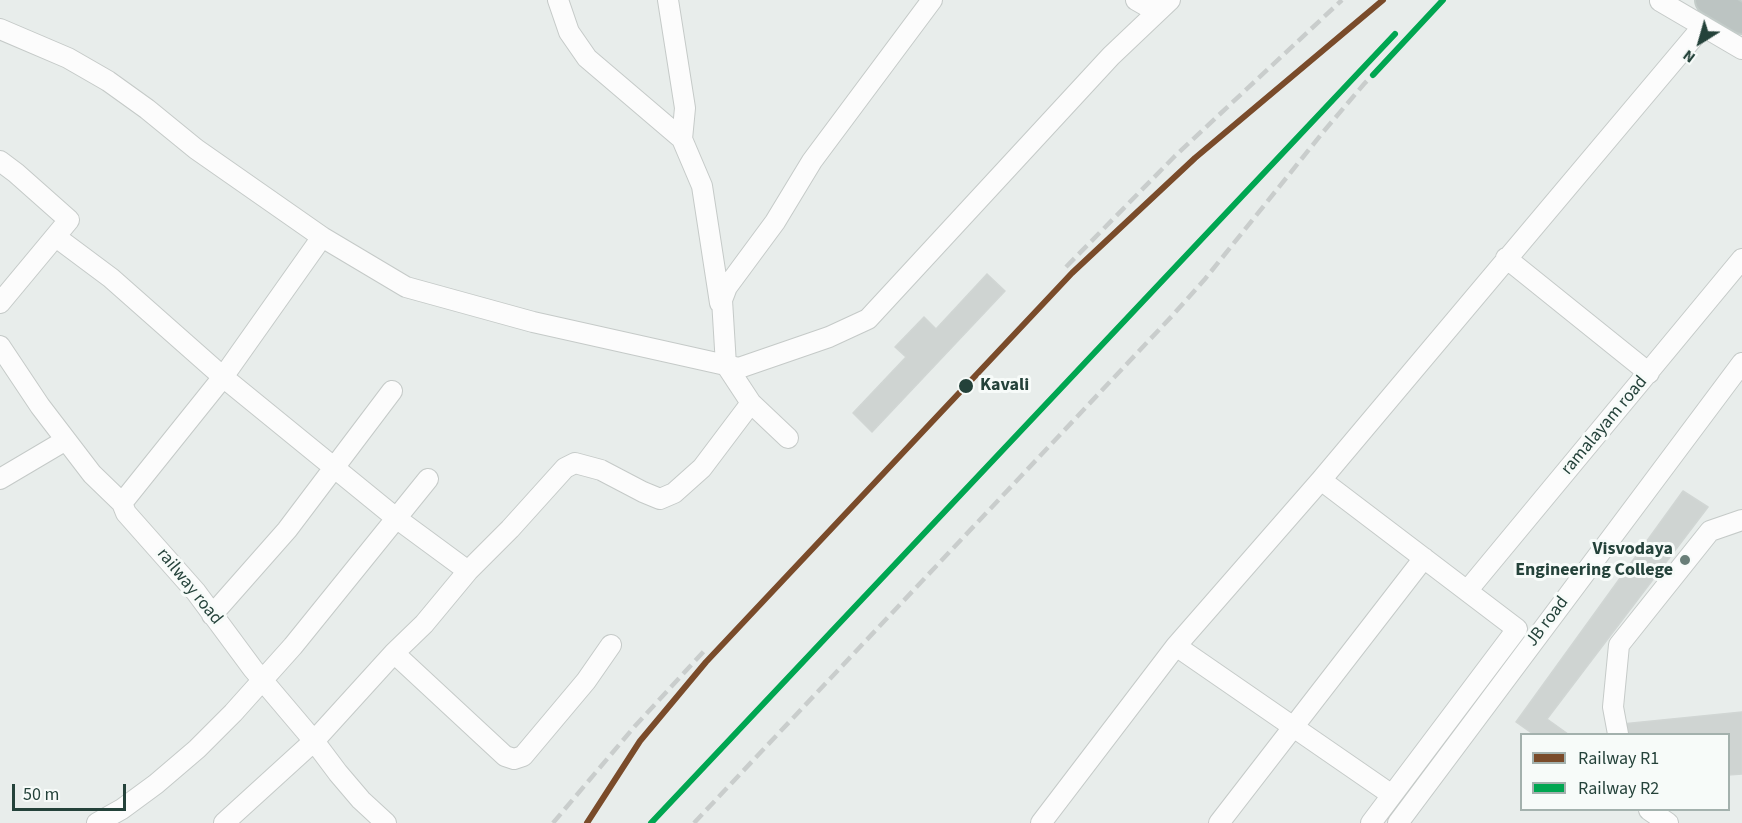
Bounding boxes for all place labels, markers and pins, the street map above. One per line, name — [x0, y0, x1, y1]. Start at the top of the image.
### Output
place label: Kavali — [980, 375, 1029, 397]
marker: Kavali — [957, 377, 975, 395]
place label: Visvodaya Engineering College — [1515, 539, 1673, 582]
marker: Visvodaya Engineering College — [1678, 553, 1692, 567]

